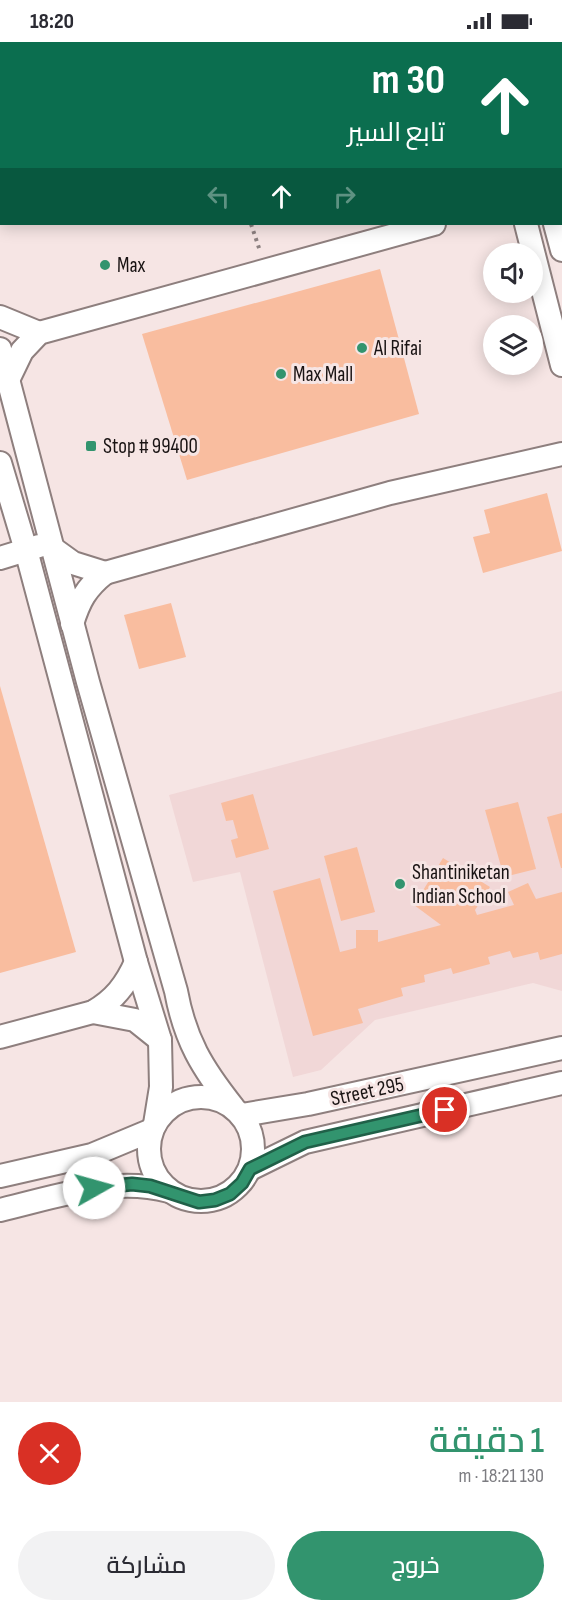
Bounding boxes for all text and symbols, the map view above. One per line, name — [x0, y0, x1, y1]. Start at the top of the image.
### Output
text: 18:20 — [30, 8, 74, 35]
text: 30 m — [372, 55, 445, 106]
icon: ahead — [466, 66, 544, 144]
text: تابع السير — [347, 117, 445, 149]
icon: left — [202, 180, 235, 213]
icon: ahead — [265, 180, 298, 213]
icon: right — [328, 180, 361, 213]
map controls — [483, 243, 543, 375]
button: sound — [483, 243, 543, 303]
place label: Max — [117, 253, 146, 278]
marker: Max — [98, 258, 112, 272]
button: layers — [483, 315, 543, 375]
place label: Al Rifai — [373, 336, 422, 361]
marker: Al Rifai — [355, 341, 369, 355]
place label: Max Mall — [293, 362, 353, 387]
marker: Max Mall — [274, 367, 288, 381]
place label: Stop # 99400 — [103, 434, 198, 459]
marker: Stop # 99400 — [84, 439, 98, 453]
place label: Shantiniketan Indian School — [412, 860, 510, 909]
marker: Shantiniketan Indian School — [393, 877, 407, 891]
street label: Street 295 — [328, 1072, 406, 1111]
pin — [419, 1084, 470, 1135]
icon: arrive — [428, 1093, 461, 1126]
position arrow — [62, 1156, 126, 1220]
text: 1 دقيقة — [429, 1420, 544, 1463]
button: close — [18, 1422, 81, 1485]
text: 130 m · 18:21 — [458, 1464, 544, 1488]
button: مشاركة — [18, 1531, 275, 1600]
button: خروج — [287, 1531, 544, 1600]

